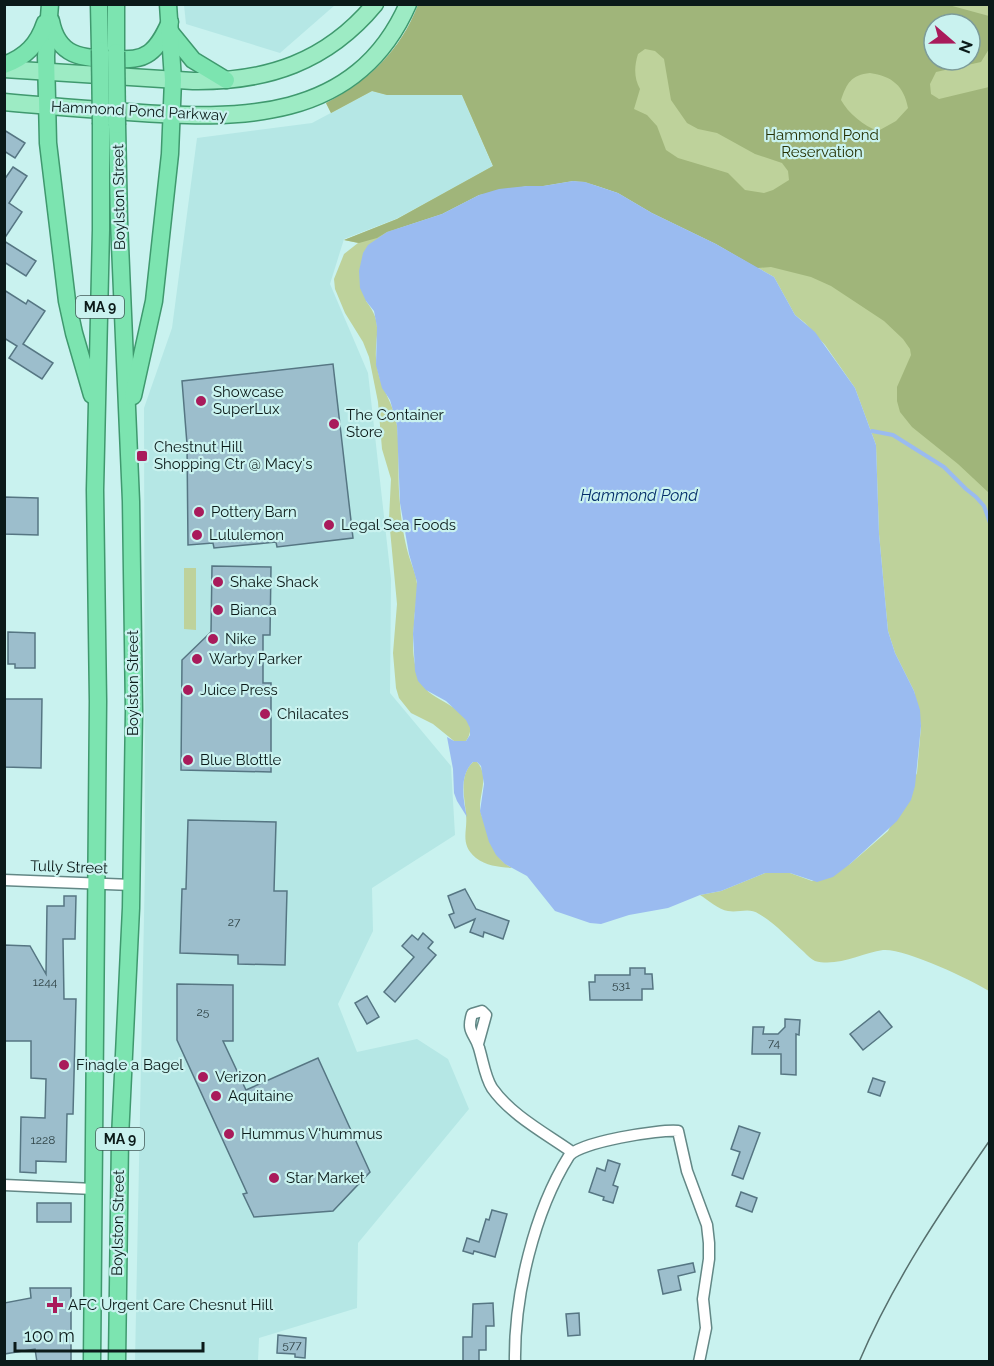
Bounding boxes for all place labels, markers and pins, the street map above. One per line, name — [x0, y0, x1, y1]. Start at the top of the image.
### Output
place label: Showcase SuperLux — [213, 383, 284, 418]
marker: Showcase SuperLux — [194, 394, 208, 408]
place label: The Container Store — [346, 406, 444, 441]
marker: The Container Store — [327, 417, 341, 431]
place label: Chestnut Hill Shopping Ctr @ Macy's — [154, 438, 312, 473]
marker: Chestnut Hill Shopping Ctr @ Macy's — [135, 449, 149, 463]
place label: Pottery Barn — [211, 503, 297, 521]
marker: Pottery Barn — [192, 505, 206, 519]
place label: Legal Sea Foods — [341, 516, 456, 534]
marker: Legal Sea Foods — [322, 518, 336, 532]
place label: Lululemon — [209, 526, 284, 544]
marker: Lululemon — [190, 528, 204, 542]
place label: Shake Shack — [230, 573, 318, 591]
marker: Shake Shack — [211, 575, 225, 589]
place label: Bianca — [230, 601, 277, 619]
marker: Bianca — [211, 603, 225, 617]
place label: Nike — [225, 630, 256, 648]
marker: Nike — [206, 632, 220, 646]
place label: Warby Parker — [209, 650, 303, 668]
marker: Warby Parker — [190, 652, 204, 666]
place label: Juice Press — [200, 681, 278, 699]
marker: Juice Press — [181, 683, 195, 697]
place label: Chilacates — [277, 705, 349, 723]
marker: Chilacates — [258, 707, 272, 721]
place label: Blue Blottle — [200, 751, 282, 769]
marker: Blue Blottle — [181, 753, 195, 767]
place label: Finagle a Bagel — [76, 1056, 184, 1074]
marker: Finagle a Bagel — [57, 1058, 71, 1072]
place label: Verizon — [215, 1068, 266, 1086]
marker: Verizon — [196, 1070, 210, 1084]
place label: Aquitaine — [228, 1087, 294, 1105]
marker: Aquitaine — [209, 1089, 223, 1103]
place label: Hummus V'hummus — [241, 1125, 383, 1143]
marker: Hummus V'hummus — [222, 1127, 236, 1141]
place label: Star Market — [286, 1169, 365, 1187]
marker: Star Market — [267, 1171, 281, 1185]
marker: AFC Urgent Care Chesnut Hill — [46, 1296, 64, 1314]
place label: AFC Urgent Care Chesnut Hill — [68, 1296, 274, 1314]

